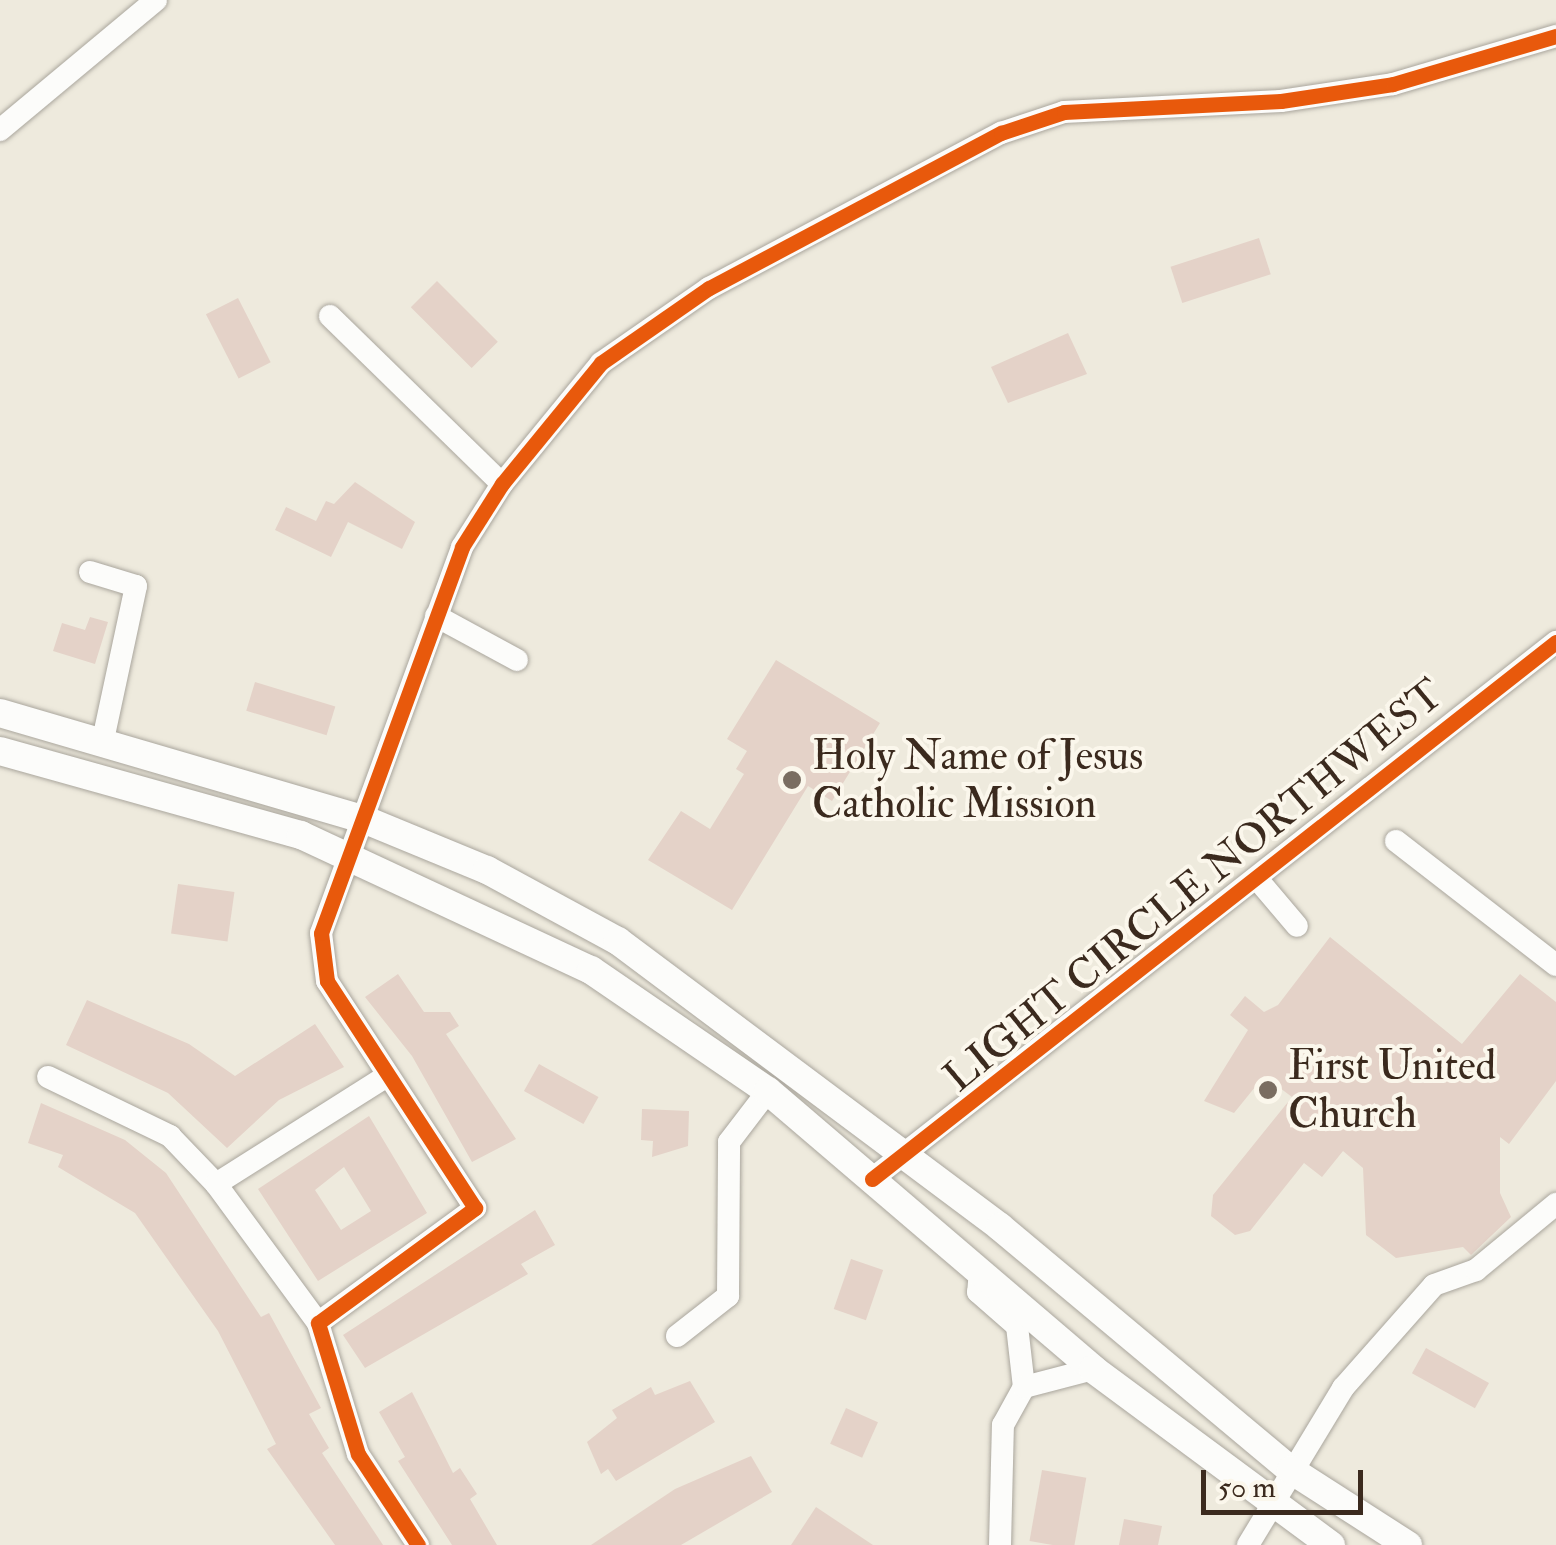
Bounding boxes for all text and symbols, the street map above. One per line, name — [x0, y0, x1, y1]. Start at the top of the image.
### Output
street label: LIGHT CIRCLE NORTHWEST — [934, 669, 1454, 1103]
place label: Holy Name of Jesus Catholic Mission — [812, 731, 1144, 829]
marker: Holy Name of Jesus Catholic Mission — [781, 769, 803, 791]
place label: First United Church — [1288, 1041, 1496, 1140]
marker: First United Church — [1257, 1079, 1279, 1101]
scale bar — [1206, 1450, 1368, 1512]
text: 50 m — [1218, 1469, 1276, 1506]

